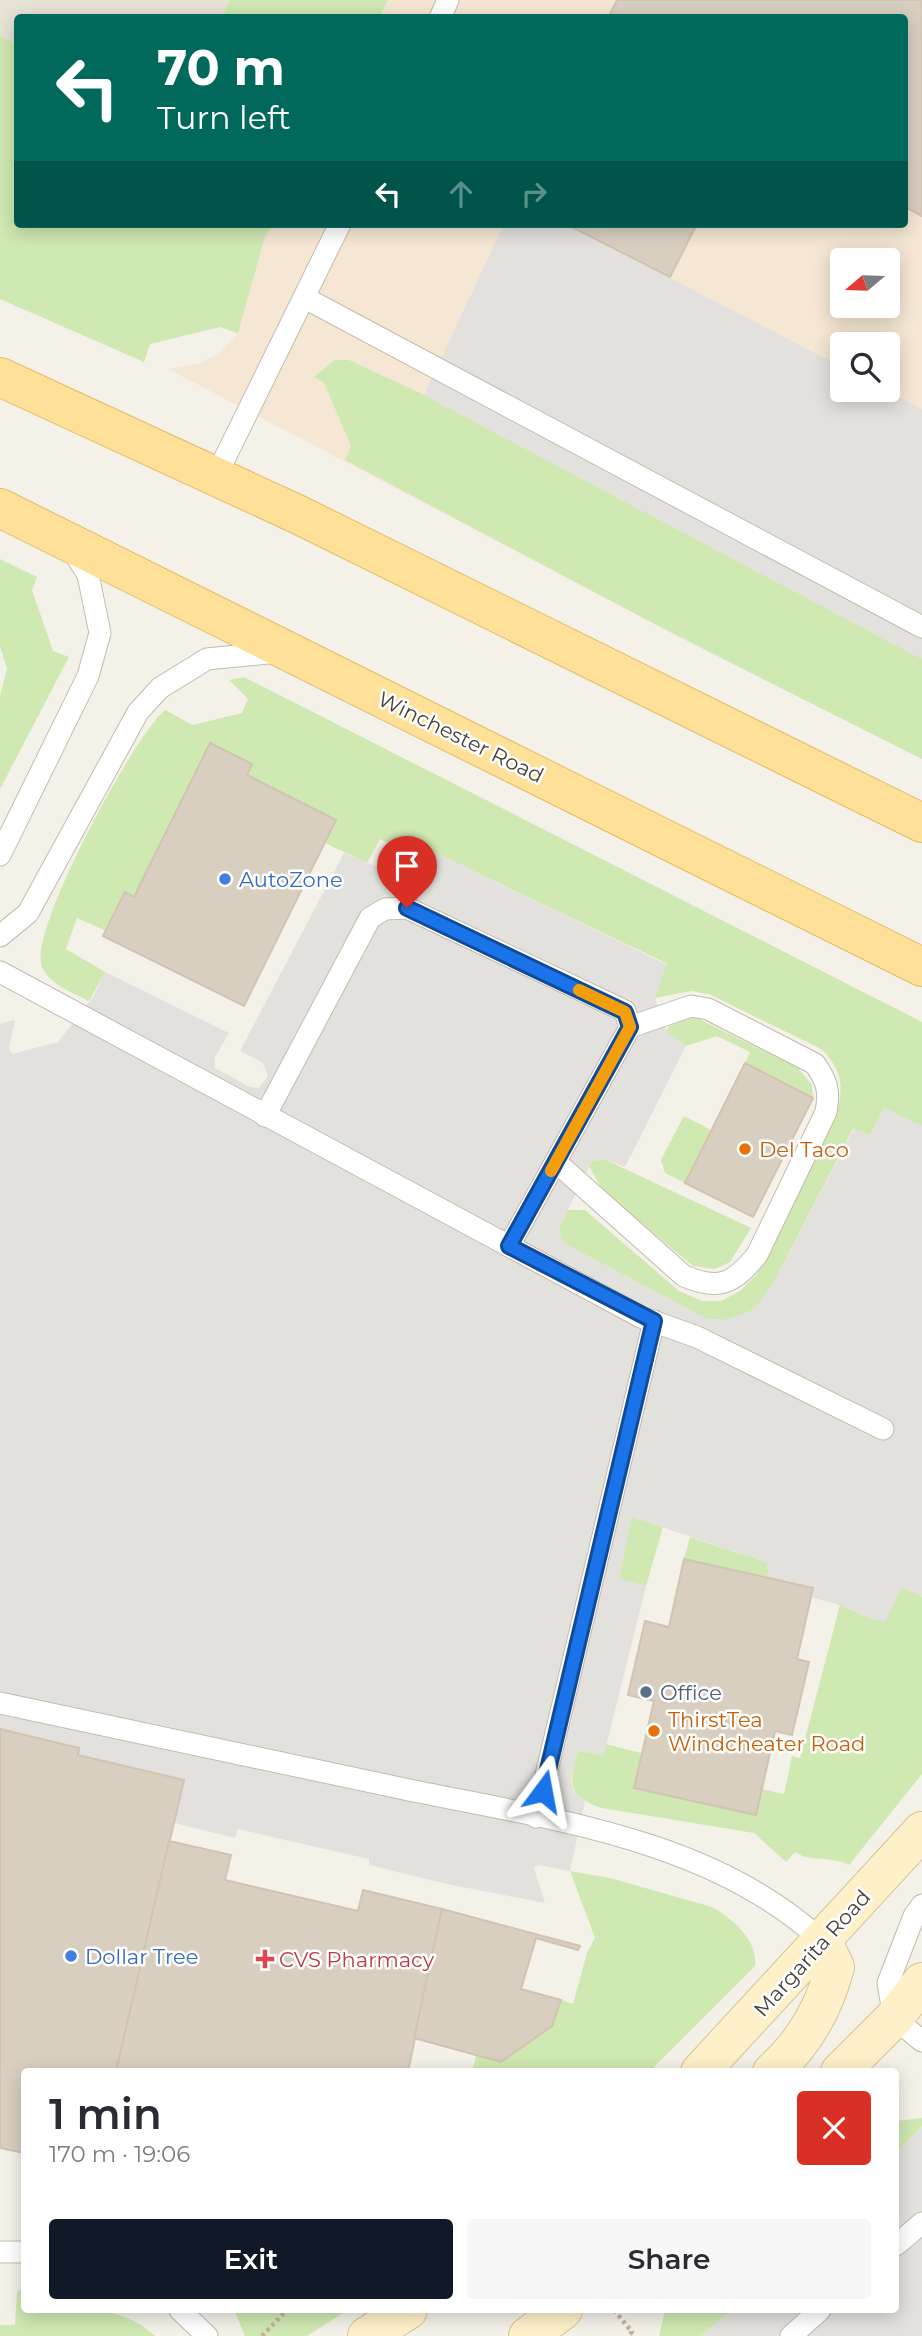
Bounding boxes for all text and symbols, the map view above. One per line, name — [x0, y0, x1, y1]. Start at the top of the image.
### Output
text: 70 m — [157, 38, 285, 97]
icon: left — [42, 42, 133, 133]
text: Turn left — [157, 98, 291, 137]
icon: left — [369, 175, 407, 213]
icon: ahead — [442, 175, 480, 213]
icon: right — [515, 175, 553, 213]
north arrow — [830, 248, 900, 318]
map controls — [830, 248, 900, 402]
button: search — [830, 332, 900, 402]
street label: Winchester Road — [374, 686, 548, 788]
pin — [377, 836, 437, 908]
icon: arrive — [388, 847, 426, 885]
place label: AutoZone — [239, 867, 343, 892]
marker: AutoZone — [217, 871, 233, 887]
place label: Del Taco — [759, 1137, 849, 1162]
marker: Del Taco — [737, 1141, 753, 1157]
place label: Office — [660, 1680, 722, 1705]
marker: Office — [638, 1684, 654, 1700]
place label: ThirstTea Windcheater Road — [668, 1707, 865, 1756]
marker: ThirstTea Windcheater Road — [646, 1723, 662, 1739]
position arrow — [506, 1754, 580, 1828]
street label: Margarita Road — [749, 1884, 875, 2022]
place label: Dollar Tree — [85, 1944, 198, 1969]
place label: CVS Pharmacy — [279, 1947, 435, 1972]
marker: Dollar Tree — [63, 1948, 79, 1964]
marker: CVS Pharmacy — [257, 1951, 273, 1967]
text: 1 min — [49, 2088, 162, 2140]
button: close — [797, 2091, 871, 2165]
text: 170 m · 19:06 — [49, 2140, 190, 2168]
button: Exit — [49, 2219, 453, 2299]
button: Share — [467, 2219, 871, 2299]

